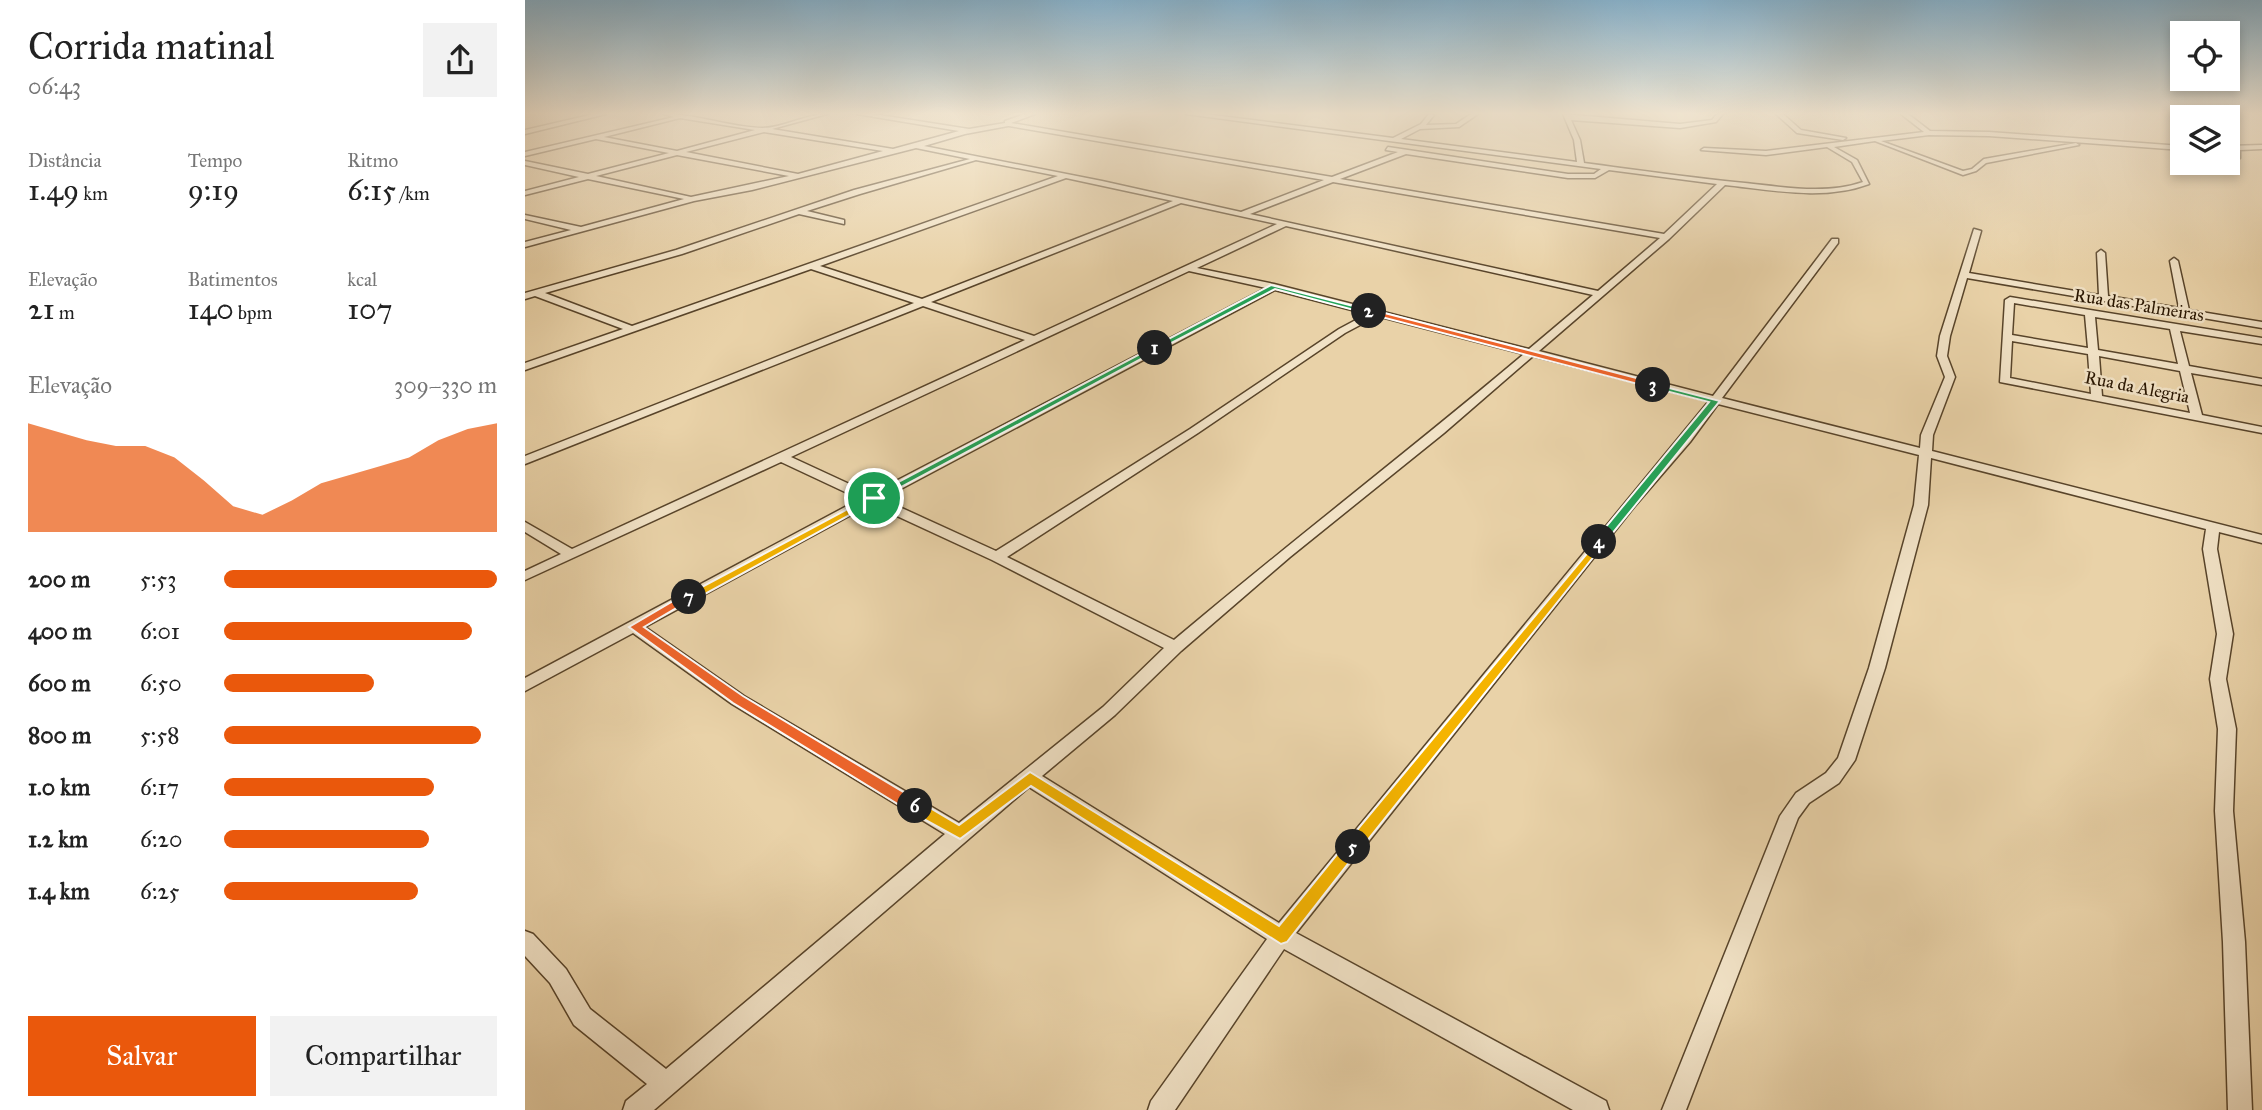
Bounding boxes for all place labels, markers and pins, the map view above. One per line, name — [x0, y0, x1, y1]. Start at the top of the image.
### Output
pin: 2 — [1351, 294, 1387, 328]
pin: 1 — [1137, 330, 1173, 366]
pin: 3 — [1635, 368, 1671, 402]
pin — [844, 468, 904, 528]
pin: 4 — [1581, 524, 1617, 560]
pin: 7 — [671, 580, 707, 614]
pin: 6 — [897, 788, 933, 824]
pin: 5 — [1335, 830, 1371, 864]

